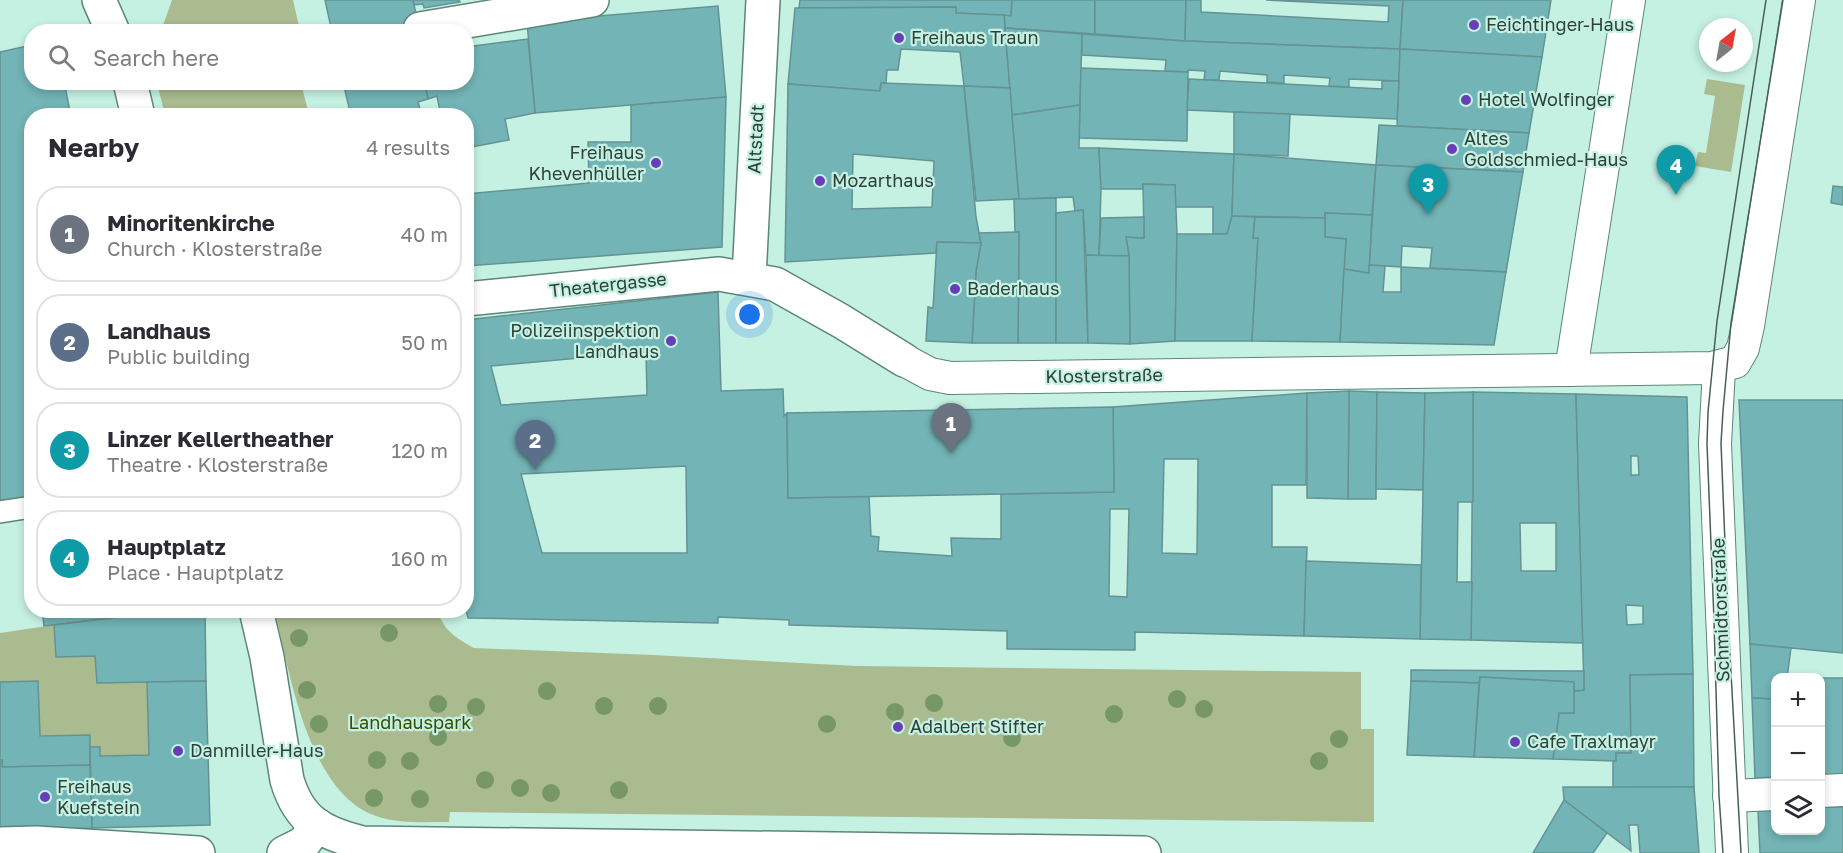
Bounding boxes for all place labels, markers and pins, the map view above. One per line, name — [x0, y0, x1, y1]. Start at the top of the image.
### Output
place label: Feichtinger-Haus — [1486, 13, 1634, 35]
marker: Feichtinger-Haus — [1467, 18, 1481, 32]
place label: Freihaus Traun — [911, 26, 1039, 48]
marker: Freihaus Traun — [892, 31, 906, 45]
place label: Hotel Wolfinger — [1478, 88, 1614, 110]
marker: Hotel Wolfinger — [1459, 93, 1473, 107]
place label: Altes Goldschmied-Haus — [1464, 127, 1628, 170]
place label: Freihaus Khevenhüller — [528, 141, 644, 184]
marker: Altes Goldschmied-Haus — [1445, 142, 1459, 156]
pin: 4 — [1656, 146, 1696, 195]
marker: Freihaus Khevenhüller — [649, 156, 663, 170]
pin: 3 — [1408, 164, 1448, 214]
place label: Mozarthaus — [832, 169, 934, 191]
marker: Mozarthaus — [813, 174, 827, 188]
place label: Baderhaus — [967, 277, 1059, 299]
marker: Baderhaus — [948, 282, 962, 296]
place label: Polizeiinspektion Landhaus — [510, 319, 659, 362]
marker: Polizeiinspektion Landhaus — [664, 334, 678, 348]
pin: 1 — [932, 404, 970, 453]
pin: 2 — [516, 420, 554, 470]
place label: Adalbert Stifter — [910, 715, 1044, 737]
marker: Adalbert Stifter — [891, 720, 905, 734]
place label: Cafe Traxlmayr — [1527, 730, 1656, 752]
marker: Cafe Traxlmayr — [1508, 735, 1522, 749]
place label: Danmiller-Haus — [190, 739, 323, 761]
marker: Danmiller-Haus — [171, 744, 185, 758]
place label: Freihaus Kuefstein — [57, 775, 140, 818]
marker: Freihaus Kuefstein — [38, 790, 52, 804]

